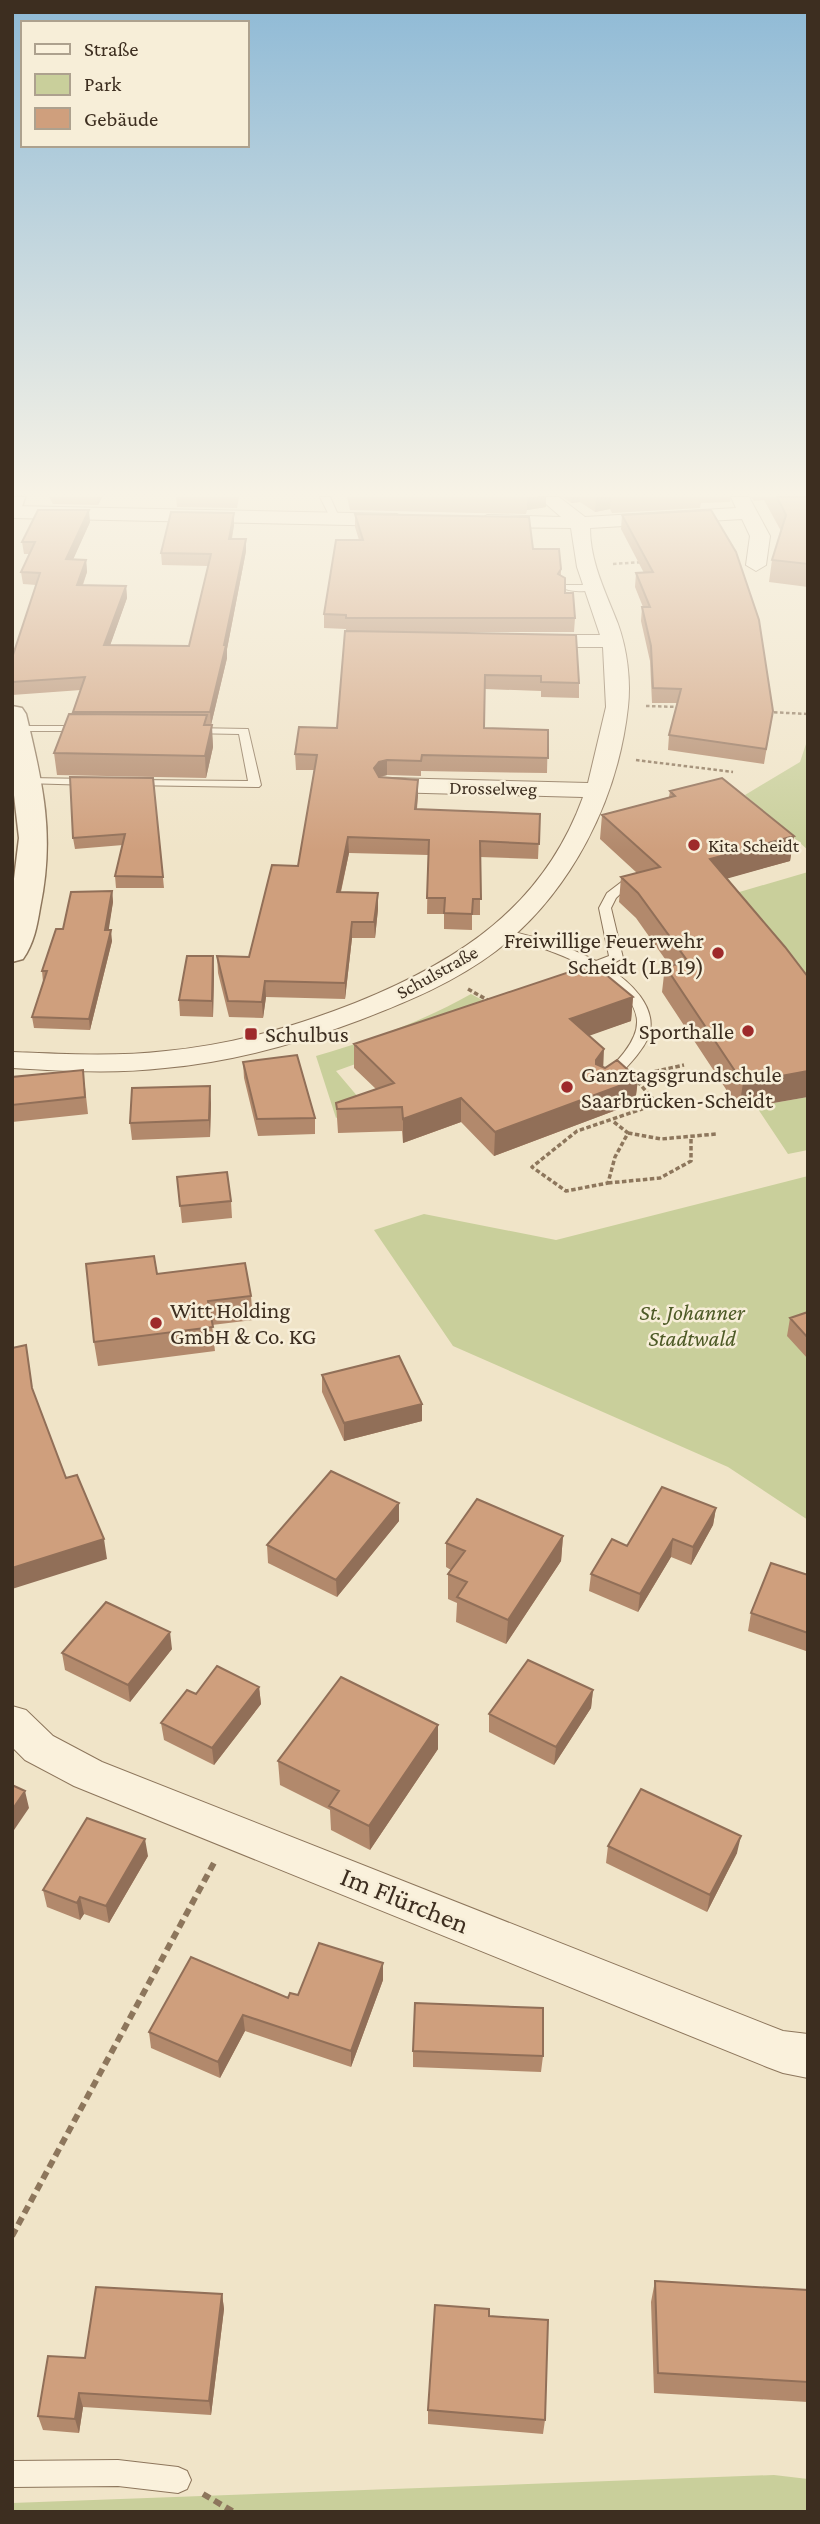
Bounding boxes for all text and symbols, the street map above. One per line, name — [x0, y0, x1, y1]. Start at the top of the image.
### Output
legend — [21, 21, 248, 147]
text: Straße — [84, 37, 138, 61]
text: Park — [84, 72, 121, 96]
text: Gebäude — [84, 107, 158, 131]
street label: Drosselweg — [449, 777, 537, 799]
place label: Kita Scheidt — [708, 835, 800, 856]
marker: Kita Scheidt — [686, 837, 702, 853]
place label: Freiwillige Feuerwehr Scheidt (LB 19) — [504, 927, 704, 980]
street label: Schulstraße — [393, 941, 481, 1003]
marker: Freiwillige Feuerwehr Scheidt (LB 19) — [710, 945, 726, 961]
place label: Sporthalle — [639, 1018, 734, 1044]
place label: Schulbus — [265, 1021, 349, 1047]
marker: Sporthalle — [740, 1023, 756, 1039]
marker: Schulbus — [243, 1026, 259, 1042]
place label: Ganztagsgrundschule Saarbrücken-Scheidt — [581, 1061, 782, 1113]
marker: Ganztagsgrundschule Saarbrücken-Scheidt — [559, 1079, 575, 1095]
place label: Witt Holding GmbH & Co. KG — [170, 1297, 316, 1349]
park label: St. Johanner Stadtwald — [639, 1299, 746, 1351]
marker: Witt Holding GmbH & Co. KG — [148, 1315, 164, 1331]
street label: Im Flürchen — [336, 1860, 474, 1940]

